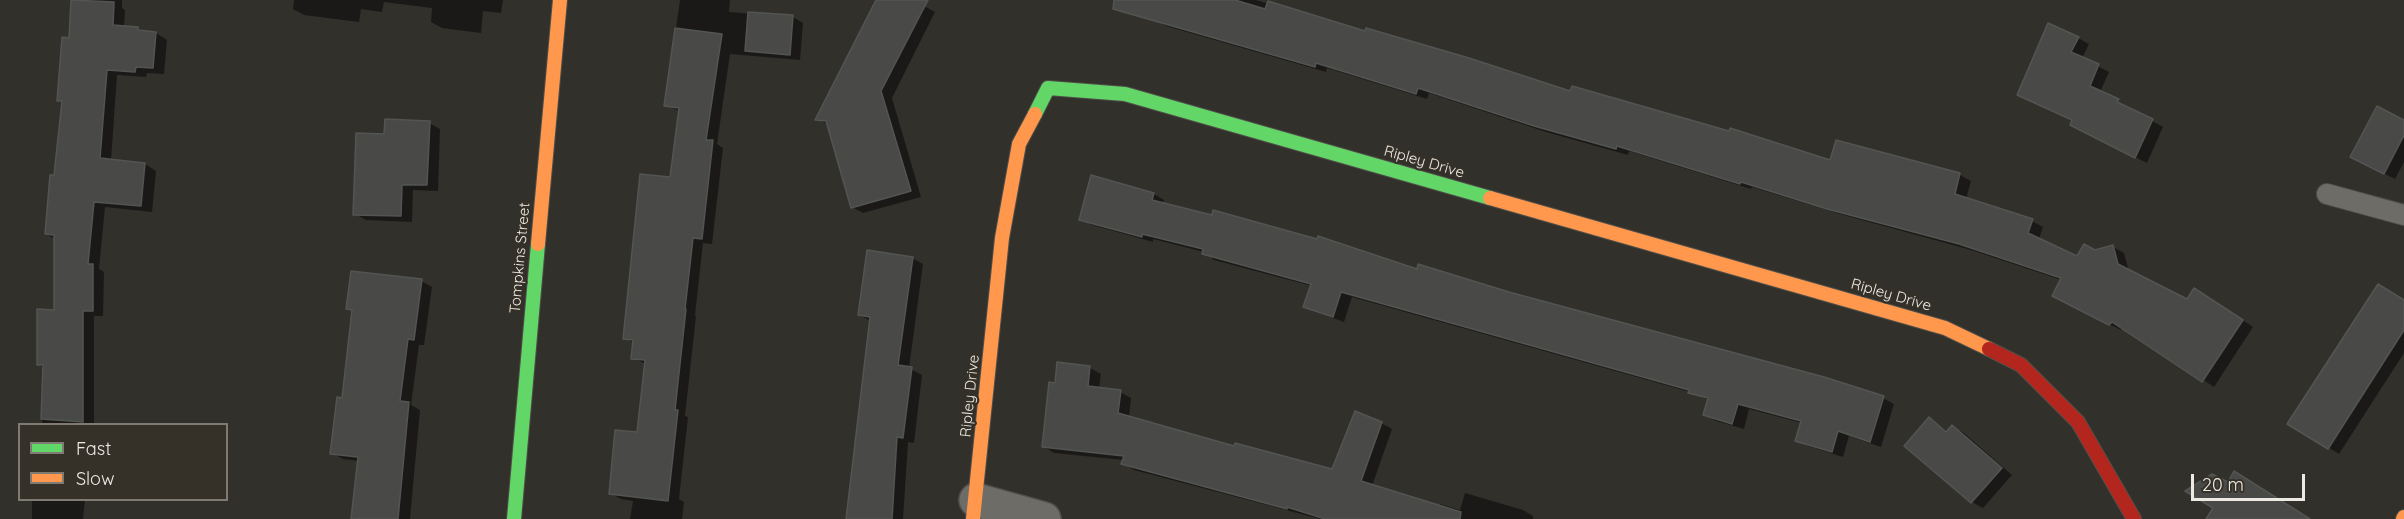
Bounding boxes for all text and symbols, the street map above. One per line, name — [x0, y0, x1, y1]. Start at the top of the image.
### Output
street label: Ripley Drive — [1382, 142, 1466, 182]
street label: Tompkins Street — [506, 202, 534, 314]
street label: Ripley Drive — [1849, 275, 1933, 315]
street label: Ripley Drive — [957, 354, 983, 438]
legend — [18, 423, 228, 501]
text: Fast — [76, 437, 111, 460]
scale bar — [2194, 462, 2308, 500]
text: Slow — [76, 467, 114, 490]
text: 20 m — [2202, 473, 2244, 496]

